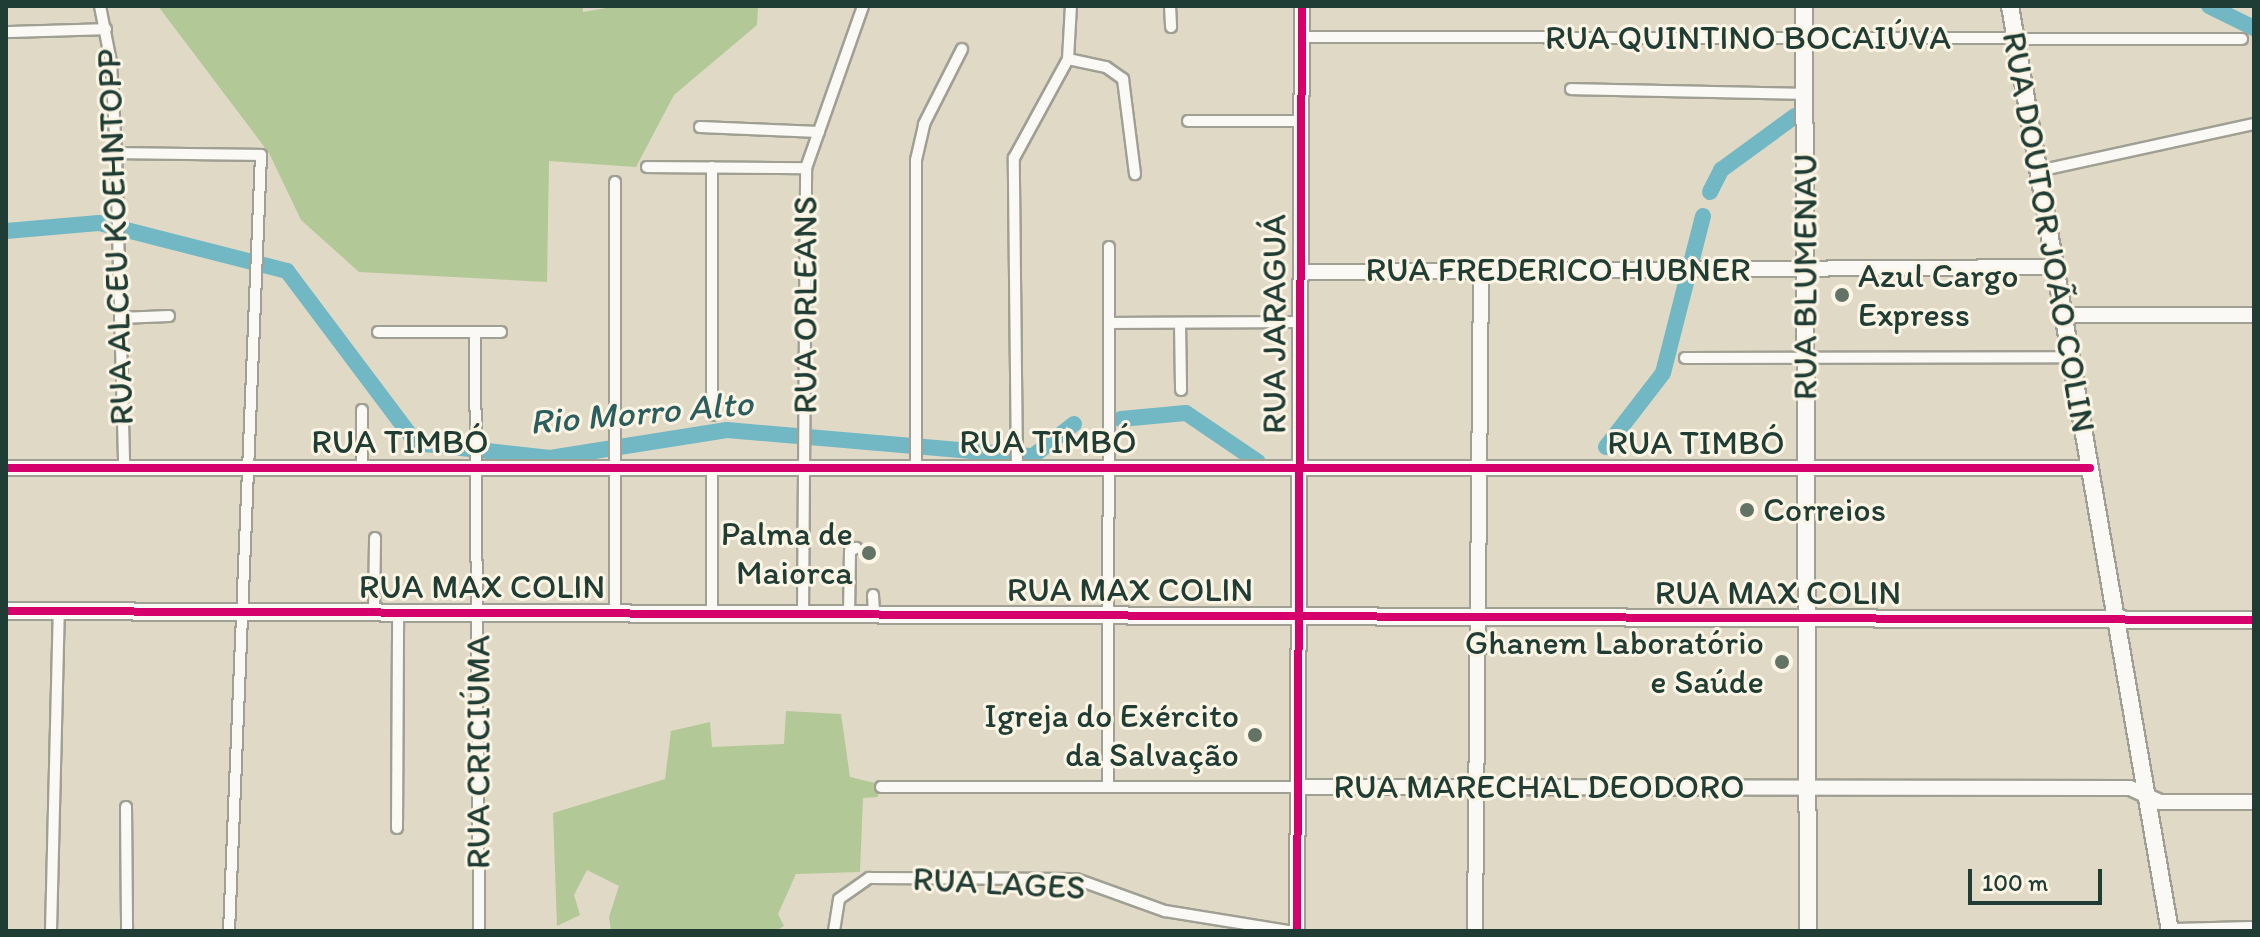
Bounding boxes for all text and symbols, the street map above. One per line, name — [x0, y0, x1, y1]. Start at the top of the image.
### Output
street label: RUA QUINTINO BOCAIÚVA — [1545, 18, 1951, 58]
street label: RUA DOUTOR JOÃO COLIN — [1994, 29, 2104, 435]
street label: RUA ALCEU KOEHNTOPP — [88, 48, 142, 426]
street label: RUA BLUMENAU — [1785, 154, 1825, 400]
street label: RUA ORLEANS — [785, 196, 825, 414]
street label: RUA JARAGUÁ — [1254, 214, 1294, 434]
street label: RUA FREDERICO HUBNER — [1364, 250, 1752, 290]
place label: Azul Cargo Express — [1858, 255, 2019, 334]
marker: Azul Cargo Express — [1833, 286, 1851, 304]
water label: Rio Morro Alto — [528, 381, 754, 443]
street label: RUA TIMBÓ — [311, 422, 489, 462]
street label: RUA TIMBÓ — [959, 422, 1137, 462]
street label: RUA TIMBÓ — [1607, 423, 1785, 463]
place label: Correios — [1763, 490, 1886, 530]
marker: Correios — [1738, 501, 1756, 519]
place label: Palma de Maiorca — [721, 513, 853, 592]
marker: Palma de Maiorca — [860, 544, 878, 562]
street label: RUA MAX COLIN — [360, 567, 604, 607]
street label: RUA MAX COLIN — [1008, 570, 1252, 610]
street label: RUA MAX COLIN — [1656, 573, 1900, 613]
place label: Ghanem Laboratório e Saúde — [1464, 622, 1764, 702]
street label: RUA CRICIÚMA — [458, 637, 498, 867]
marker: Ghanem Laboratório e Saúde — [1771, 651, 1793, 673]
place label: Igreja do Exército da Salvação — [984, 695, 1239, 774]
marker: Igreja do Exército da Salvação — [1246, 726, 1264, 744]
street label: RUA MARECHAL DEODORO — [1334, 767, 1744, 807]
scale bar — [1972, 853, 2106, 903]
street label: RUA LAGES — [912, 858, 1086, 908]
text: 100 m — [1982, 868, 2048, 897]

